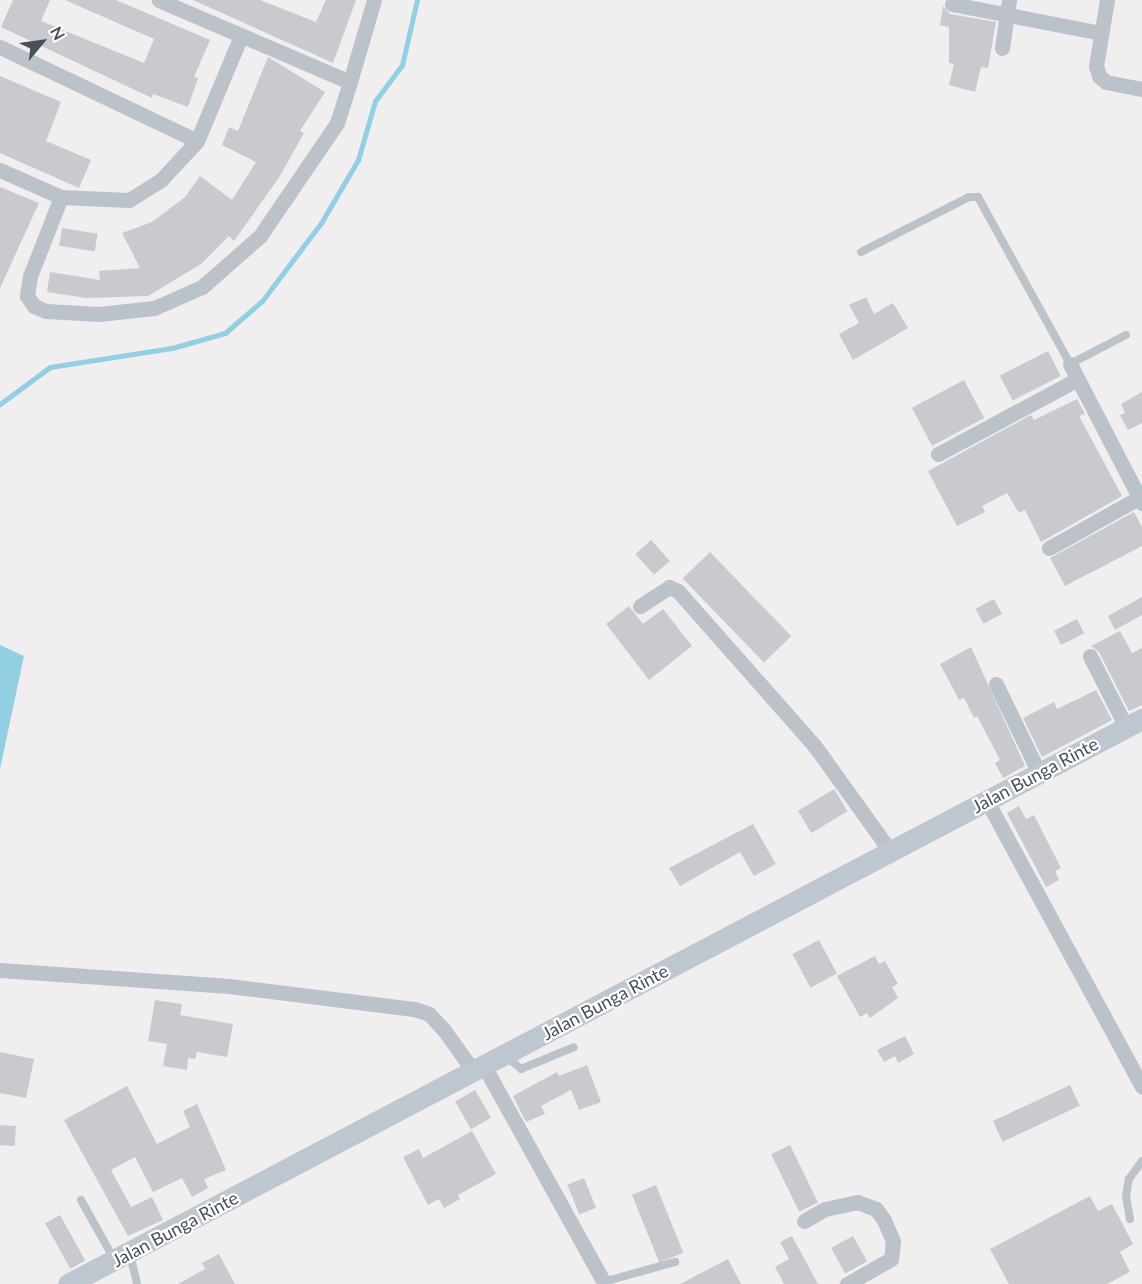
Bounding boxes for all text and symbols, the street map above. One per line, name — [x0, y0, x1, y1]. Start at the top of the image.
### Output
north arrow — [12, 12, 72, 72]
text: N — [47, 23, 69, 43]
street label: Jalan Bunga Rinte — [968, 733, 1102, 817]
street label: Jalan Bunga Rinte — [538, 960, 672, 1044]
street label: Jalan Bunga Rinte — [108, 1187, 242, 1271]

